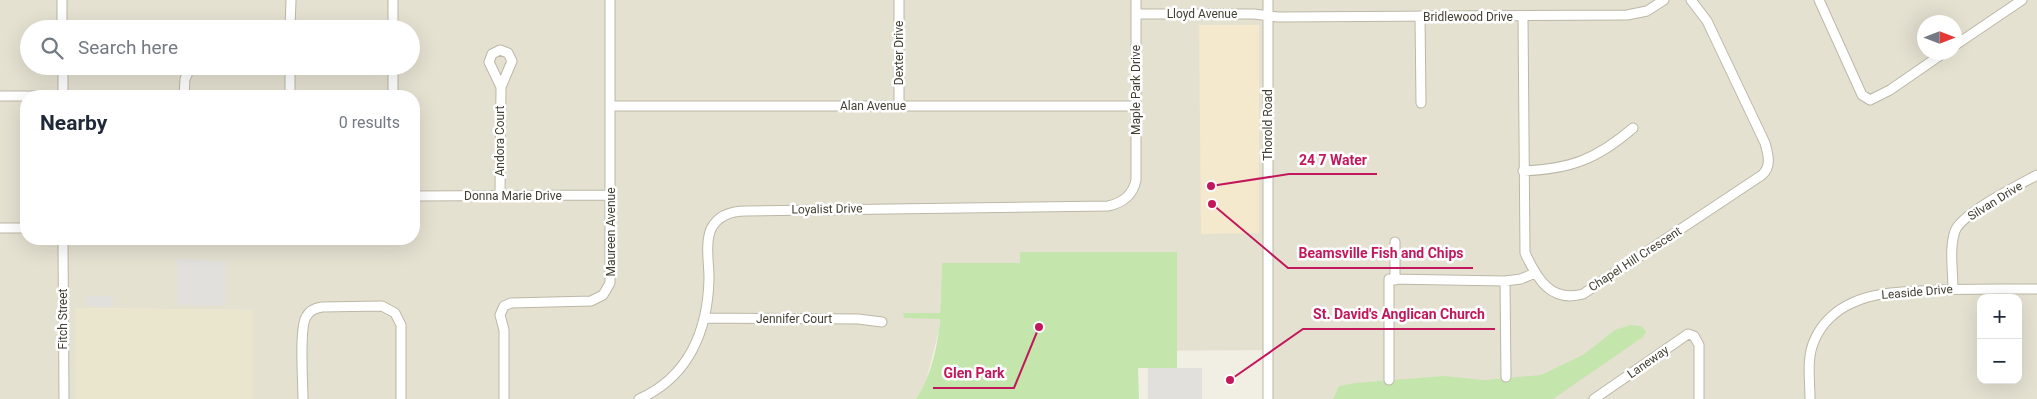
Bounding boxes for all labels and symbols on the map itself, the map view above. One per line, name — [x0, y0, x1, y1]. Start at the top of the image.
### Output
street label: Lloyd Avenue — [1167, 7, 1237, 21]
street label: Bridlewood Drive — [1423, 10, 1513, 24]
north arrow — [1917, 15, 1962, 60]
street label: Dexter Drive — [892, 21, 906, 85]
street label: Maple Park Drive — [1129, 45, 1143, 135]
street label: Thorold Road — [1261, 89, 1275, 161]
street label: Alan Avenue — [840, 99, 906, 113]
street label: Andora Court — [493, 105, 507, 176]
callout: 24 7 Water — [1289, 145, 1377, 174]
text: 24 7 Water — [1299, 152, 1367, 168]
street label: Silvan Drive — [1965, 179, 2025, 223]
street label: Maureen Avenue — [604, 187, 618, 277]
street label: Donna Marie Drive — [464, 189, 562, 203]
street label: Loyalist Drive — [791, 201, 863, 217]
street label: Chapel Hill Crescent — [1586, 224, 1684, 294]
callout: Beamsville Fish and Chips — [1288, 239, 1473, 268]
text: Beamsville Fish and Chips — [1299, 245, 1463, 261]
street label: Leaside Drive — [1881, 282, 1953, 302]
street label: Fitch Street — [56, 288, 70, 350]
callout: St. David's Anglican Church — [1303, 300, 1495, 329]
text: St. David's Anglican Church — [1313, 306, 1485, 322]
street label: Jennifer Court — [756, 312, 832, 326]
street label: Laneway — [1625, 343, 1672, 381]
callout: Glen Park — [933, 359, 1014, 388]
text: Glen Park — [943, 365, 1005, 381]

